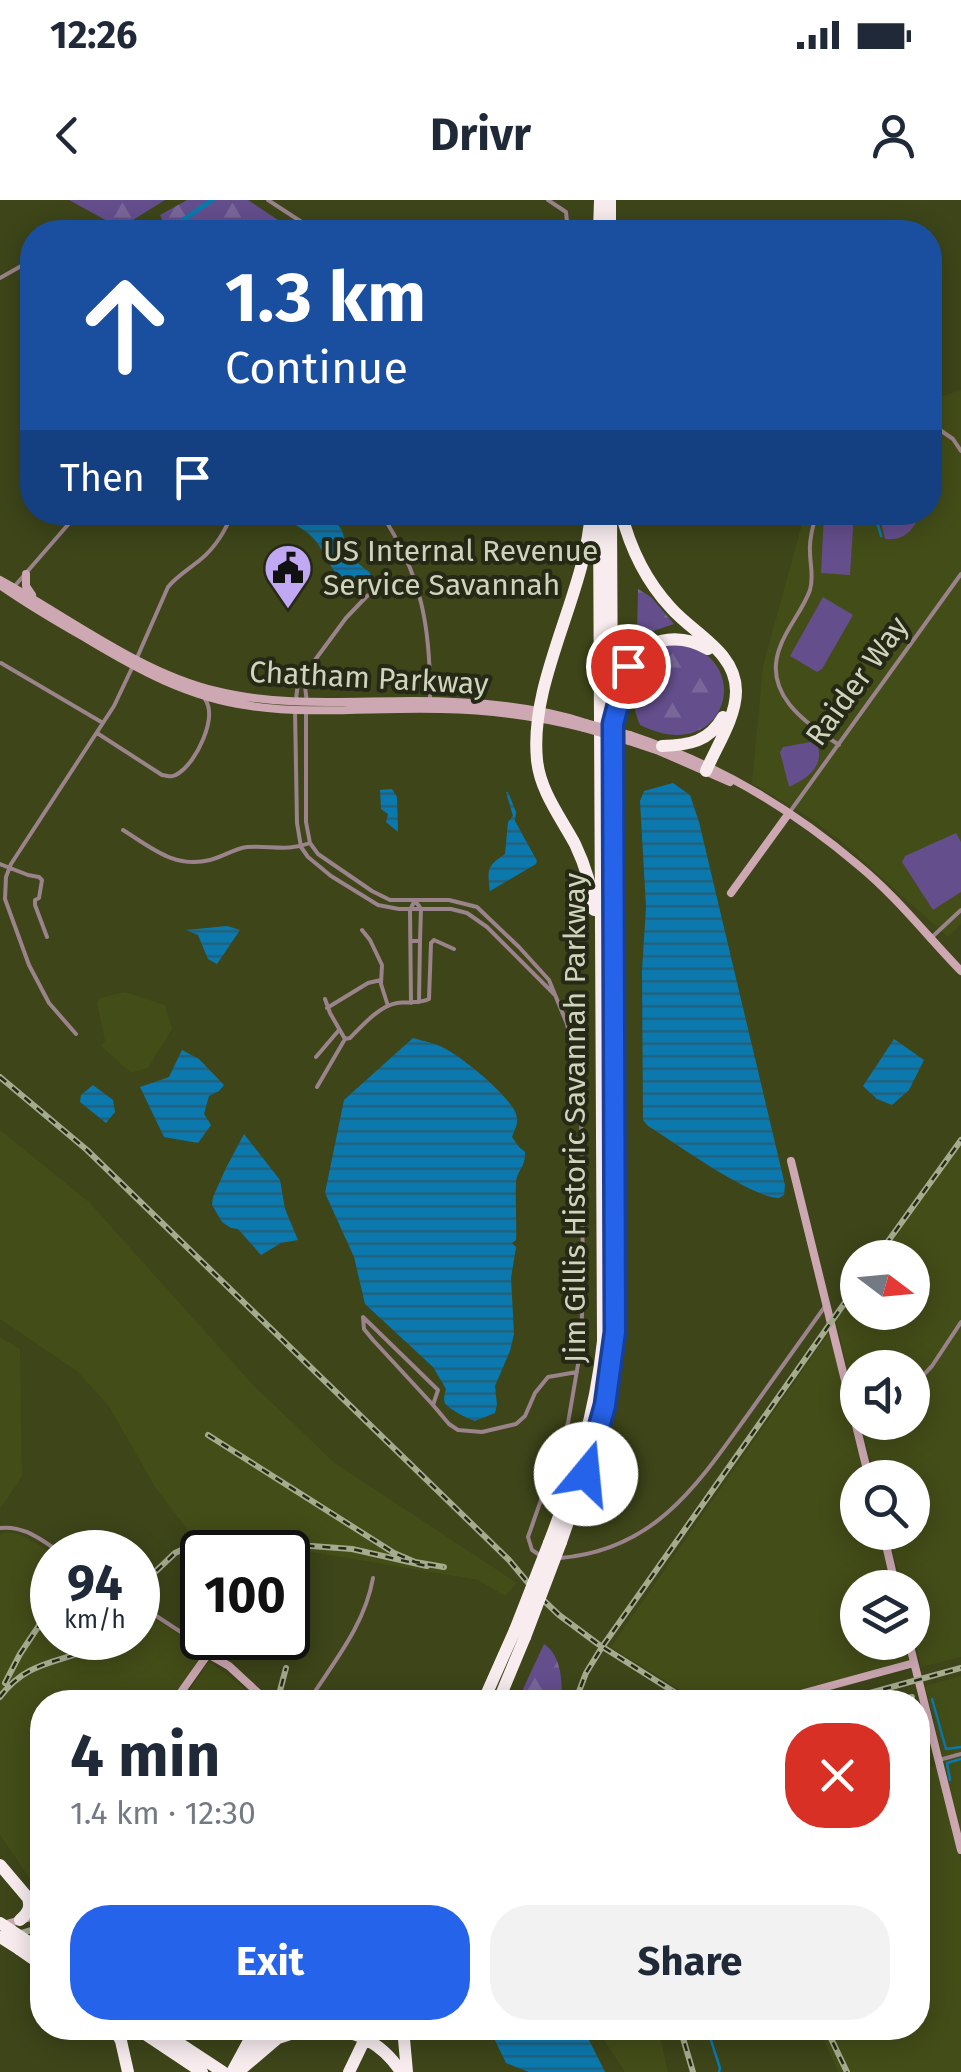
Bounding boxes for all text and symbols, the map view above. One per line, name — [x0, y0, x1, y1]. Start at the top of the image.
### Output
text: 12:26 — [50, 12, 137, 58]
icon: back — [40, 108, 95, 163]
text: Drivr — [430, 108, 531, 162]
icon: person — [866, 108, 921, 163]
text: 1.3 km — [225, 256, 426, 340]
icon: ahead — [60, 260, 190, 390]
text: Continue — [225, 341, 408, 395]
icon: arrive — [165, 450, 220, 505]
text: Then — [60, 455, 145, 501]
place label: US Internal Revenue Service Savannah — [323, 533, 598, 603]
public building icon: US Internal Revenue Service Savannah — [262, 542, 314, 610]
street label: Raider Way — [798, 609, 916, 753]
pin — [586, 624, 671, 709]
icon: arrive — [601, 639, 656, 694]
street label: Chatham Parkway — [248, 654, 490, 702]
street label: Jim Gillis Historic Savannah Parkway — [557, 873, 593, 1363]
north arrow — [840, 1240, 930, 1330]
map controls — [840, 1240, 930, 1660]
button: sound — [840, 1350, 930, 1440]
position arrow — [534, 1422, 638, 1526]
button: search — [840, 1460, 930, 1550]
speed limit sign: 100 — [180, 1530, 310, 1660]
text: 94 — [67, 1553, 123, 1613]
button: layers — [840, 1570, 930, 1660]
text: km/h — [64, 1605, 126, 1635]
text: 4 min — [70, 1720, 220, 1792]
button: close — [785, 1723, 890, 1828]
text: 1.4 km · 12:30 — [70, 1794, 256, 1832]
button: Exit — [70, 1905, 470, 2020]
button: Share — [490, 1905, 890, 2020]

